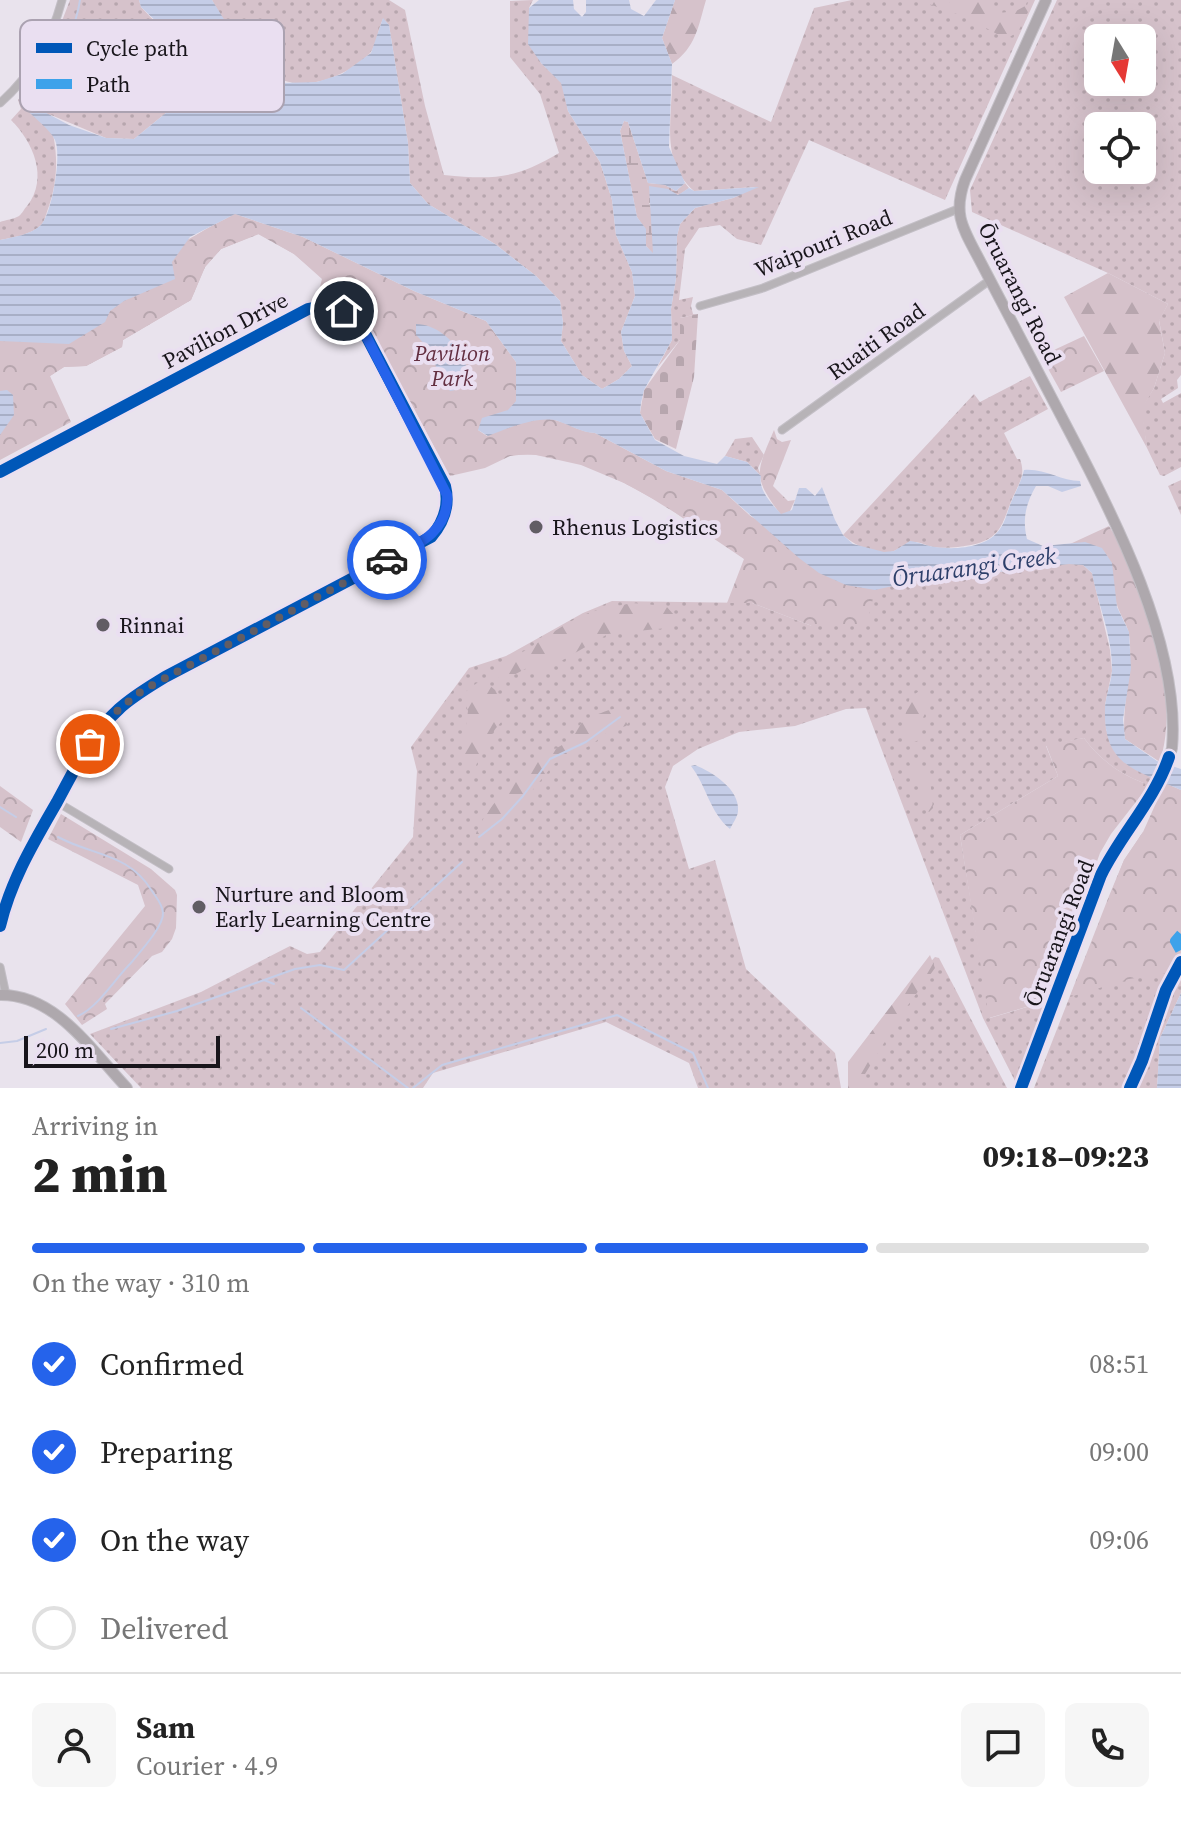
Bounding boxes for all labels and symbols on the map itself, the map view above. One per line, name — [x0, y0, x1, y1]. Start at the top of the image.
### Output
legend — [20, 20, 284, 112]
north arrow — [1084, 24, 1156, 96]
text: Cycle path — [86, 33, 189, 63]
text: Path — [86, 69, 131, 99]
street label: Waipouri Road — [750, 202, 897, 284]
street label: Ōruarangi Road — [971, 217, 1069, 369]
pin — [310, 277, 378, 345]
street label: Pavilion Drive — [157, 284, 293, 376]
street label: Ruaiti Road — [821, 295, 931, 386]
park label: Pavilion Park — [413, 338, 491, 393]
place label: Rhenus Logistics — [552, 512, 718, 542]
marker: Rhenus Logistics — [527, 518, 545, 536]
courier — [347, 520, 427, 600]
water label: Ōruarangi Creek — [890, 539, 1058, 594]
place label: Rinnai — [119, 610, 184, 640]
marker: Rinnai — [94, 616, 112, 634]
pin — [56, 710, 124, 778]
street label: Ōruarangi Road — [1017, 855, 1101, 1011]
place label: Nurture and Bloom Early Learning Centre — [215, 879, 431, 934]
marker: Nurture and Bloom Early Learning Centre — [190, 898, 208, 916]
scale bar — [24, 1032, 220, 1068]

